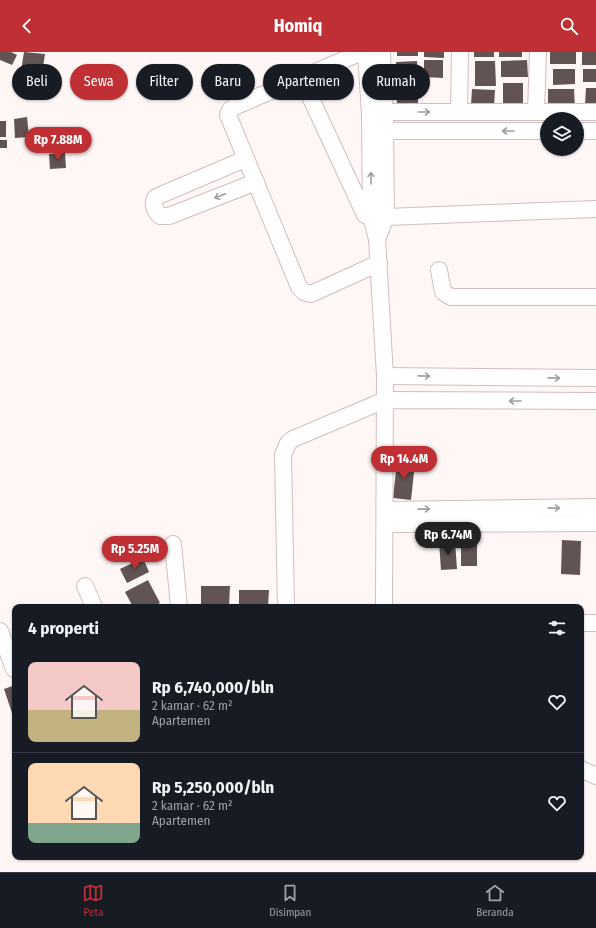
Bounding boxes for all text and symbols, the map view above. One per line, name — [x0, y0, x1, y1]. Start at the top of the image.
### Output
icon: back — [16, 15, 38, 37]
text: Homiq — [274, 15, 322, 37]
icon: search — [558, 15, 580, 37]
chip: Beli — [12, 64, 62, 100]
chip: Sewa — [70, 64, 128, 100]
chip: Filter — [136, 64, 193, 100]
chip: Baru — [201, 64, 255, 100]
chip: Apartemen — [263, 64, 354, 100]
chip: Rumah — [362, 64, 430, 100]
one-way arrow — [417, 108, 430, 116]
map controls — [540, 112, 584, 156]
button: layers — [540, 112, 584, 156]
pin: Rp 7.88M — [17, 127, 99, 161]
one-way arrow — [502, 127, 515, 134]
text: Rp 7.88M — [34, 132, 82, 147]
one-way arrow — [367, 172, 375, 185]
one-way arrow — [214, 193, 226, 201]
one-way arrow — [417, 372, 430, 380]
one-way arrow — [547, 374, 560, 382]
one-way arrow — [509, 397, 522, 405]
pin: Rp 14.4M — [363, 446, 445, 480]
text: Rp 14.4M — [380, 451, 428, 466]
one-way arrow — [547, 504, 560, 512]
one-way arrow — [417, 505, 430, 513]
pin: Rp 6.74M — [407, 522, 489, 556]
text: Rp 6.74M — [424, 527, 472, 542]
pin: Rp 5.25M — [94, 536, 176, 570]
text: Rp 5.25M — [111, 541, 159, 556]
icon: filters — [546, 617, 568, 639]
text: 4 properti — [28, 618, 99, 639]
text: Rp 6,740,000/bln — [152, 677, 274, 698]
icon: home — [60, 678, 108, 726]
icon: heart — [546, 691, 568, 713]
text: 2 kamar · 62 m² — [152, 698, 233, 713]
text: Apartemen — [152, 713, 210, 728]
text: Rp 5,250,000/bln — [152, 777, 274, 798]
icon: home — [60, 779, 108, 827]
icon: heart — [546, 792, 568, 814]
text: 2 kamar · 62 m² — [152, 798, 233, 813]
text: Apartemen — [152, 813, 210, 828]
tab: Peta — [82, 882, 104, 919]
tab: Disimpan — [269, 882, 311, 919]
tab: Beranda — [476, 882, 514, 919]

